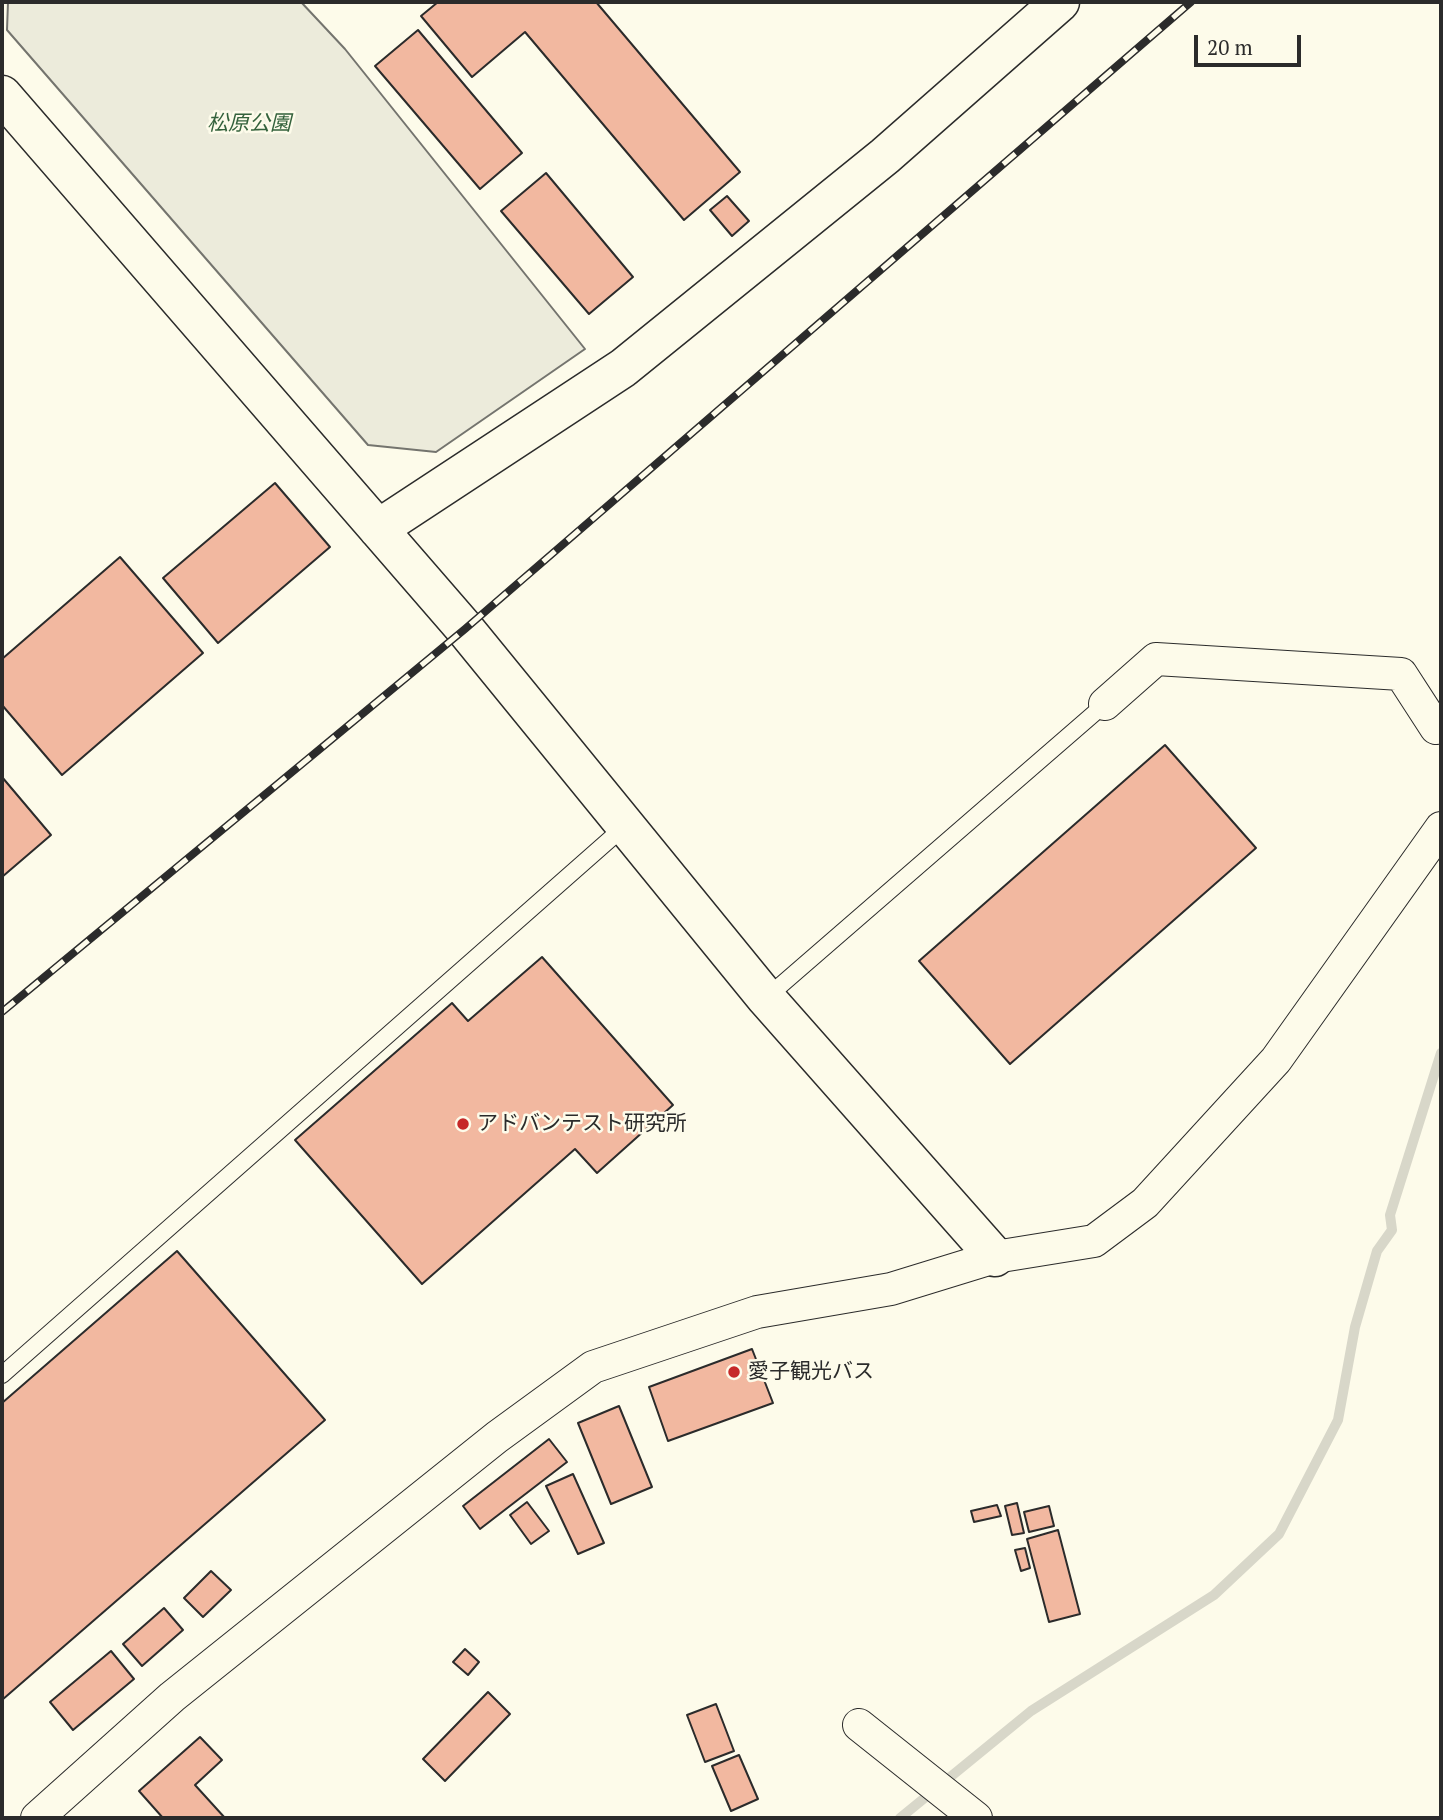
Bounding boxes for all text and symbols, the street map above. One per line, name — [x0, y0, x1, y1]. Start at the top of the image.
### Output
scale bar — [1198, 21, 1305, 65]
text: 20 m — [1207, 33, 1253, 61]
park label: 松原公園 — [207, 111, 291, 137]
place label: アドバンテスト研究所 — [477, 1111, 687, 1137]
marker: アドバンテスト研究所 — [455, 1116, 471, 1132]
place label: 愛子観光バス — [748, 1359, 874, 1385]
marker: 愛子観光バス — [726, 1364, 742, 1380]

